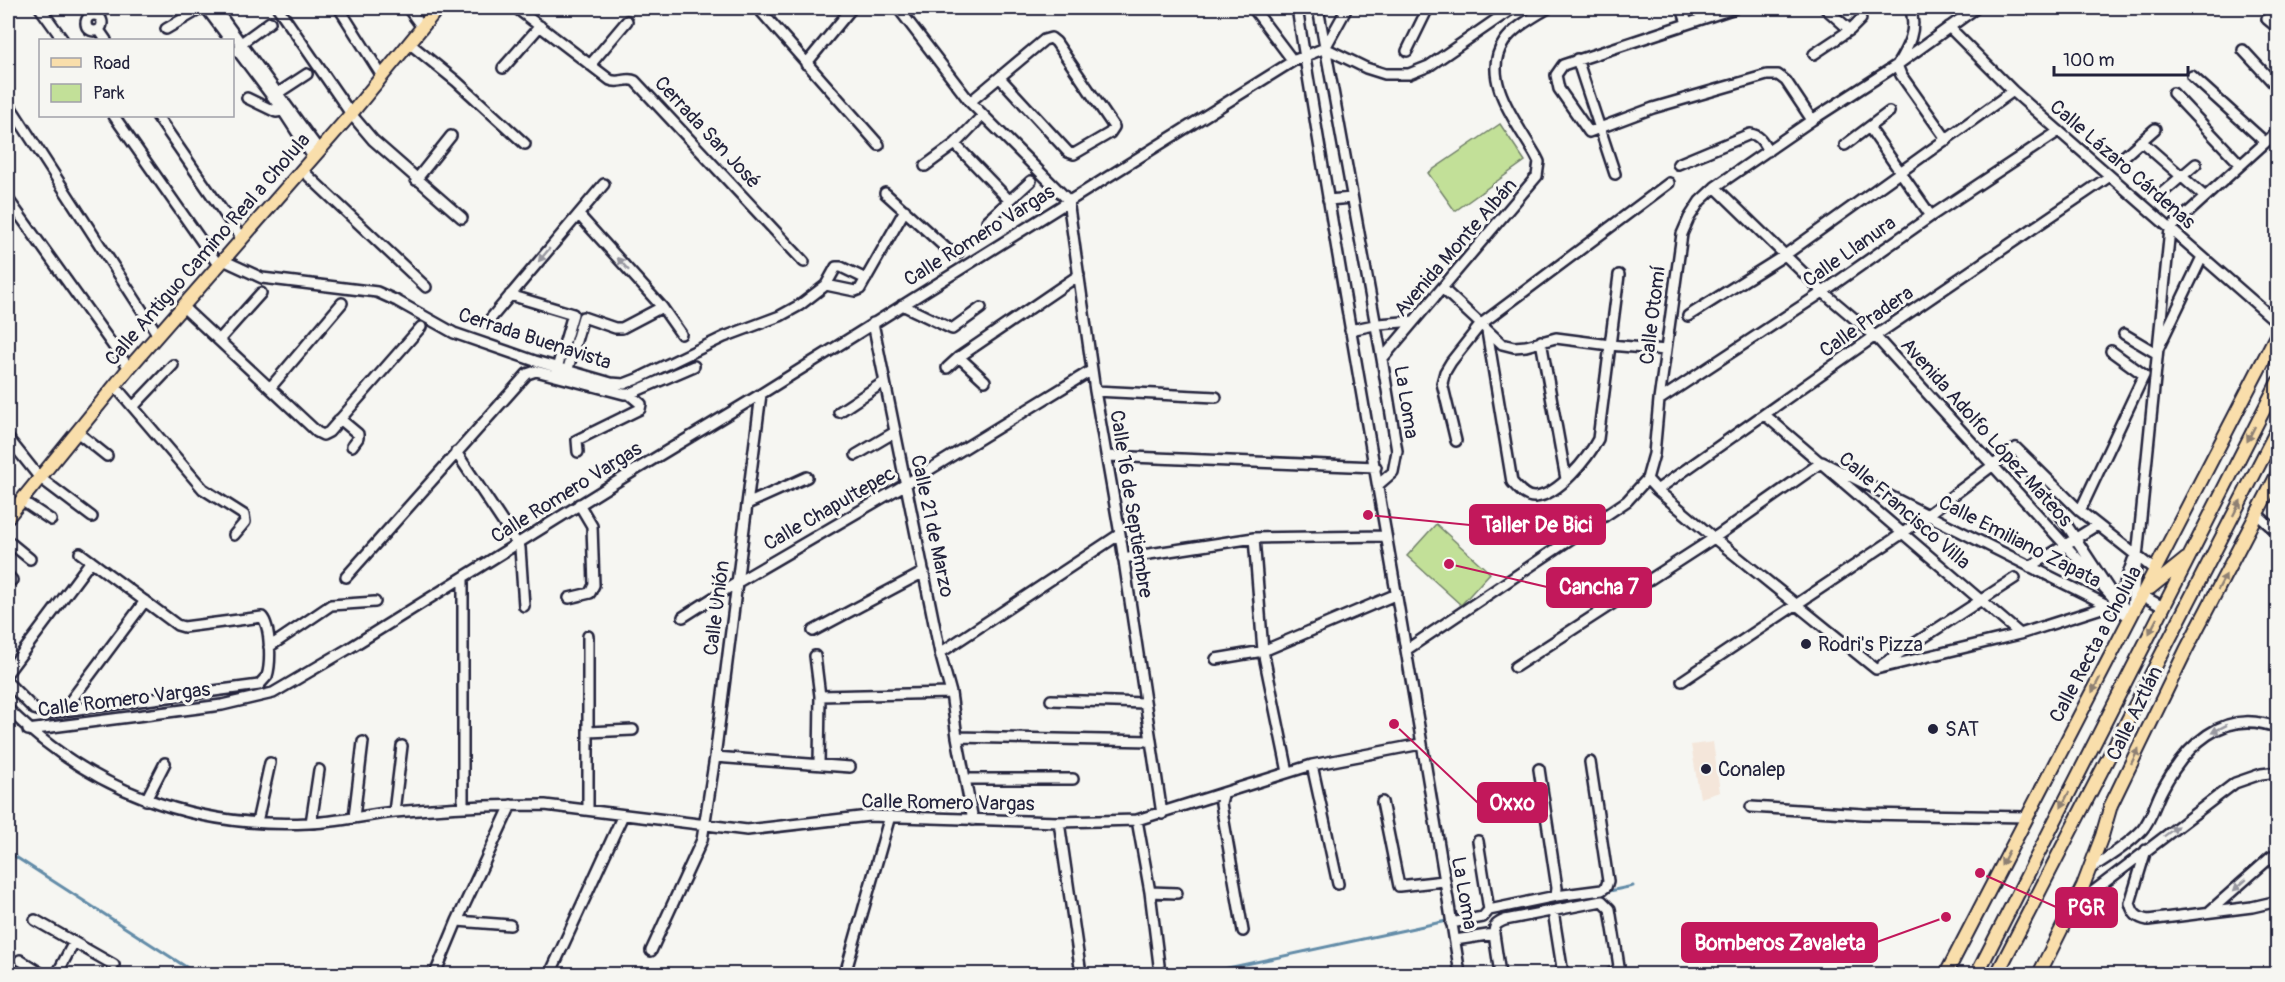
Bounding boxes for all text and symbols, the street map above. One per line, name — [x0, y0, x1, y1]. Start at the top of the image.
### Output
legend — [39, 39, 234, 117]
scale bar — [2054, 39, 2188, 77]
text: 100 m — [2063, 49, 2115, 72]
text: Road — [93, 52, 130, 75]
street label: Cerrada San José — [649, 71, 766, 194]
text: Park — [93, 82, 125, 105]
street label: Calle Lázaro Cárdenas — [2045, 94, 2201, 235]
street label: Calle Antiguo Camino Real a Cholula — [99, 128, 315, 371]
street label: Avenida Monte Albán — [1389, 173, 1522, 322]
street label: Calle Romero Vargas — [899, 179, 1059, 292]
street label: Calle Llanura — [1798, 210, 1901, 293]
one-way arrow — [538, 247, 551, 263]
one-way arrow — [617, 257, 630, 272]
street label: Calle Otomí — [1634, 264, 1671, 366]
street label: Calle Pradera — [1815, 280, 1918, 363]
street label: Cerrada Buenavista — [455, 302, 615, 375]
street label: Avenida Adolfo López Mateos — [1895, 333, 2078, 532]
street label: La Loma — [1388, 364, 1425, 440]
street label: Calle 16 de Septiembre — [1104, 408, 1159, 600]
one-way arrow — [2246, 425, 2256, 442]
street label: Calle Romero Vargas — [486, 436, 646, 549]
street label: Calle Francisco Villa — [1834, 446, 1976, 575]
street label: Calle 21 de Marzo — [905, 453, 960, 600]
street label: Calle Chapultepec — [759, 461, 900, 556]
street label: Calle Emiliano Zapata — [1934, 490, 2105, 593]
one-way arrow — [2232, 500, 2241, 517]
callout: Taller De Bici — [1470, 505, 1605, 544]
text: Taller De Bici — [1481, 512, 1593, 539]
street label: Calle Unión — [698, 559, 735, 657]
street label: Calle Recta a Cholula — [2044, 562, 2147, 727]
callout: Cancha 7 — [1547, 568, 1651, 607]
one-way arrow — [2217, 573, 2227, 590]
text: Cancha 7 — [1559, 574, 1640, 601]
one-way arrow — [2149, 618, 2158, 635]
place label: Rodri's Pizza — [1818, 632, 1923, 657]
marker: Rodri's Pizza — [1799, 637, 1813, 651]
street label: Calle Aztlán — [2101, 662, 2168, 765]
street label: Calle Romero Vargas — [37, 677, 212, 722]
one-way arrow — [2091, 677, 2101, 694]
place label: SAT — [1945, 717, 1979, 742]
marker: SAT — [1926, 722, 1940, 736]
one-way arrow — [2210, 723, 2228, 733]
one-way arrow — [2130, 747, 2139, 764]
place label: Conalep — [1718, 757, 1786, 782]
marker: Conalep — [1699, 762, 1713, 776]
callout: Oxxo — [1478, 783, 1547, 822]
street label: Calle Romero Vargas — [861, 788, 1035, 817]
text: Oxxo — [1489, 790, 1536, 817]
one-way arrow — [2060, 792, 2070, 809]
one-way arrow — [2163, 826, 2178, 838]
one-way arrow — [2000, 849, 2010, 866]
street label: La Loma — [1446, 855, 1483, 931]
one-way arrow — [2233, 878, 2248, 891]
callout: PGR — [2056, 888, 2117, 927]
text: PGR — [2067, 895, 2105, 922]
callout: Bomberos Zavaleta — [1682, 923, 1877, 962]
text: Bomberos Zavaleta — [1694, 930, 1866, 957]

